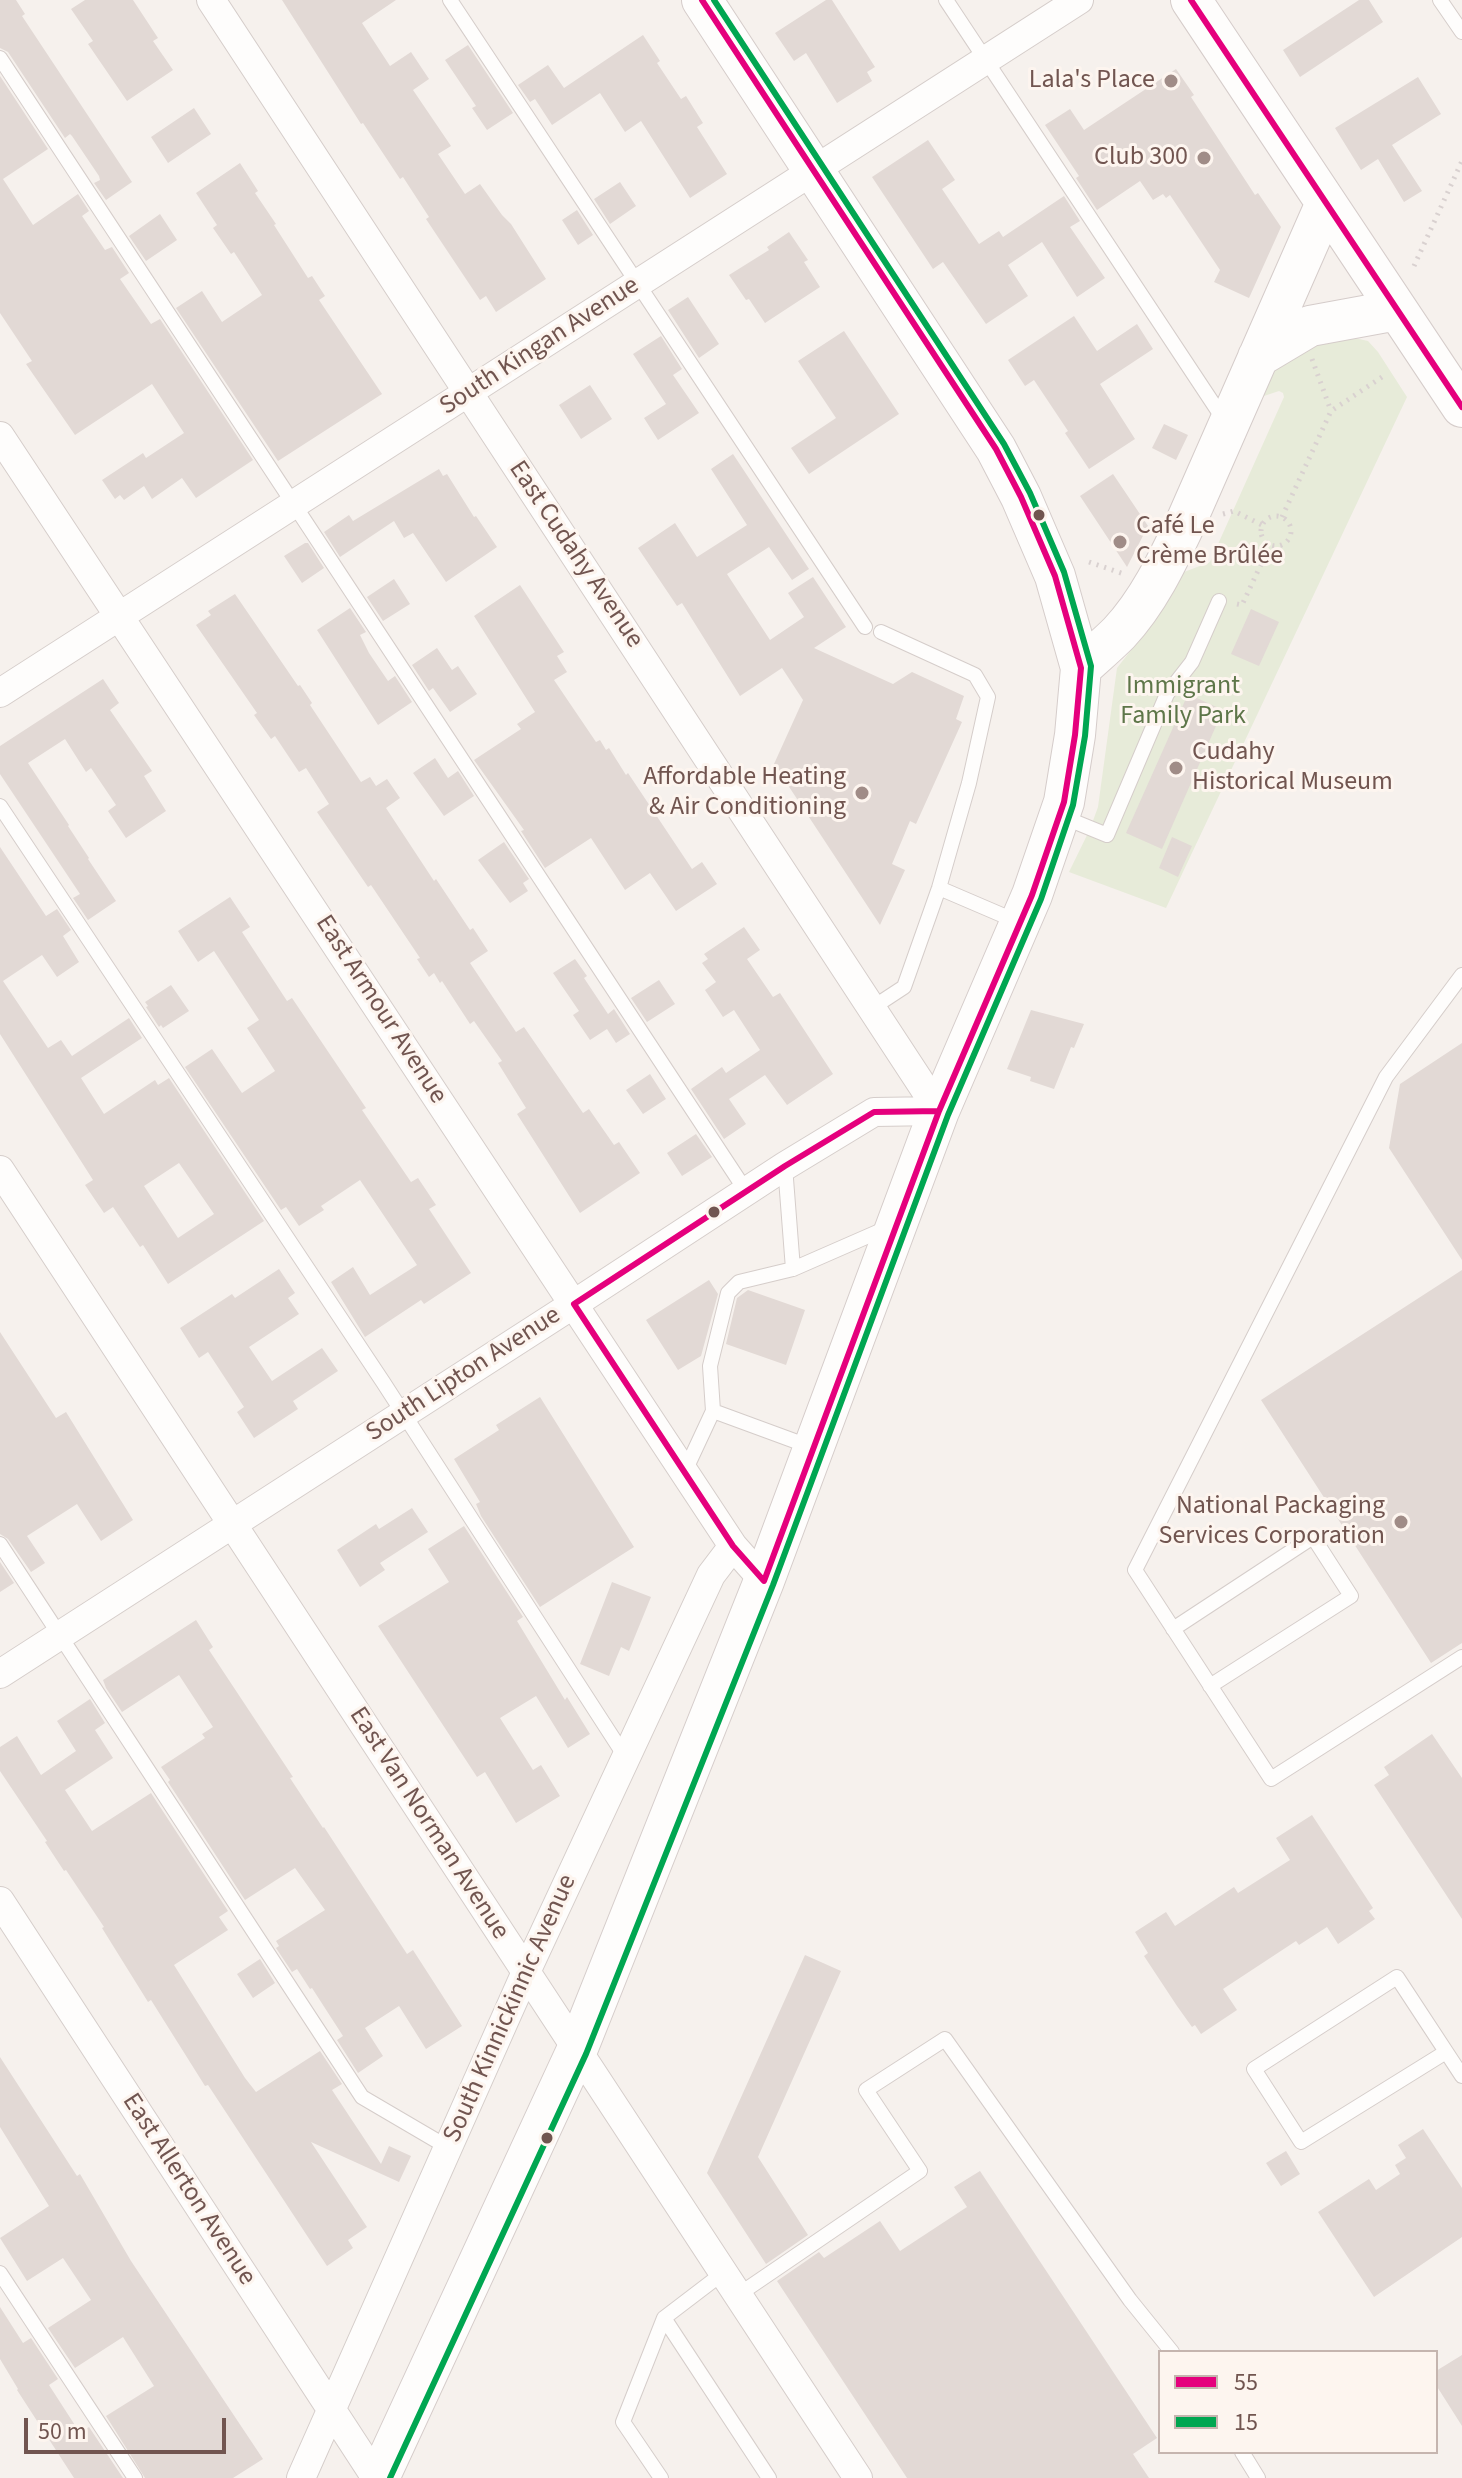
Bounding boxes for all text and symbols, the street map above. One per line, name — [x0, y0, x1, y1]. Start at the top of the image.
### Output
place label: Lala's Place — [1029, 65, 1155, 97]
marker: Lala's Place — [1162, 72, 1180, 90]
place label: Club 300 — [1094, 142, 1188, 174]
marker: Club 300 — [1195, 149, 1213, 167]
street label: South Kingan Avenue — [435, 271, 645, 423]
street label: East Cudahy Avenue — [501, 455, 649, 655]
unlabelled marker — [1031, 507, 1047, 523]
place label: Café Le Crème Brûlée — [1136, 511, 1283, 572]
marker: Café Le Crème Brûlée — [1111, 533, 1129, 551]
park label: Immigrant Family Park — [1120, 671, 1246, 732]
place label: Cudahy Historical Museum — [1192, 737, 1393, 798]
marker: Cudahy Historical Museum — [1167, 759, 1185, 777]
place label: Affordable Heating & Air Conditioning — [643, 762, 846, 824]
marker: Affordable Heating & Air Conditioning — [853, 784, 871, 802]
street label: East Armour Avenue — [307, 910, 453, 1110]
unlabelled marker — [706, 1204, 722, 1220]
street label: South Lipton Avenue — [361, 1301, 567, 1449]
place label: National Packaging Services Corporation — [1159, 1491, 1385, 1552]
marker: National Packaging Services Corporation — [1392, 1513, 1410, 1531]
street label: East Van Norman Avenue — [341, 1702, 515, 1946]
street label: South Kinnickinnic Avenue — [438, 1870, 584, 2148]
street label: East Allerton Avenue — [114, 2088, 262, 2292]
unlabelled marker — [539, 2130, 555, 2146]
legend — [1158, 2350, 1438, 2454]
text: 55 — [1234, 2365, 1258, 2400]
scale bar — [28, 2402, 230, 2452]
text: 15 — [1234, 2405, 1258, 2440]
text: 50 m — [38, 2414, 87, 2449]

